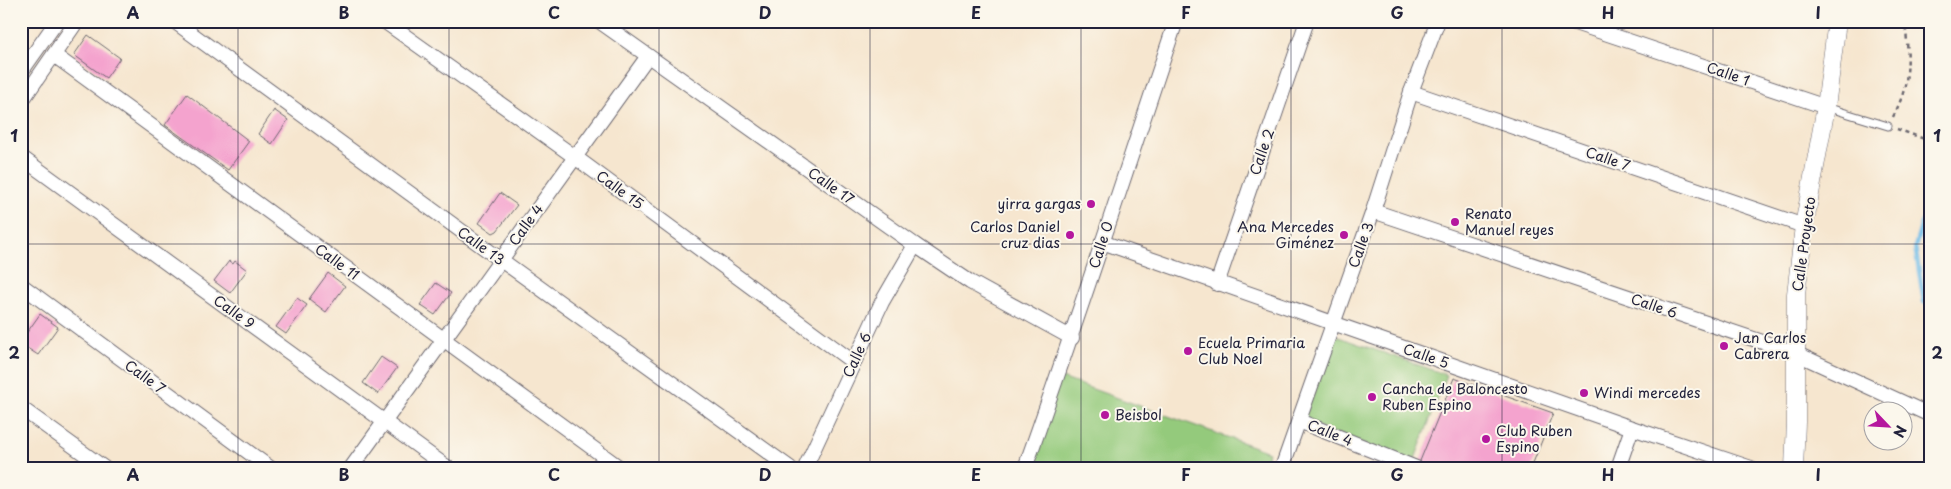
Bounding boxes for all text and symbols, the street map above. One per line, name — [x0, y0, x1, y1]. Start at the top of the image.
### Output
text: A — [127, 0, 140, 24]
text: B — [339, 0, 350, 24]
text: C — [548, 0, 560, 24]
text: D — [759, 0, 771, 24]
text: E — [971, 0, 981, 24]
text: F — [1181, 0, 1191, 24]
text: G — [1390, 0, 1404, 24]
text: H — [1602, 0, 1614, 24]
text: I — [1815, 0, 1821, 24]
street label: Calle 1 — [1704, 56, 1753, 91]
text: 1 — [10, 123, 18, 147]
text: 1 — [1933, 123, 1941, 147]
street label: Calle 2 — [1244, 126, 1279, 178]
street label: Calle 7 — [1583, 141, 1633, 176]
street label: Calle 17 — [804, 162, 859, 209]
street label: Calle 15 — [592, 165, 648, 214]
place label: yirra gargas — [998, 193, 1081, 214]
street label: Calle Proyecto — [1786, 195, 1821, 293]
marker: yirra gargas — [1085, 198, 1097, 210]
street label: Calle 4 — [503, 199, 548, 250]
place label: Renato Manuel reyes — [1465, 203, 1554, 240]
place label: Carlos Daniel cruz dias — [970, 216, 1060, 253]
place label: Ana Mercedes Giménez — [1237, 216, 1334, 253]
marker: Renato Manuel reyes — [1449, 216, 1461, 228]
street label: Calle 0 — [1083, 219, 1118, 271]
street label: Calle 3 — [1343, 219, 1378, 271]
street label: Calle 13 — [453, 221, 509, 270]
marker: Carlos Daniel cruz dias — [1064, 229, 1076, 241]
marker: Ana Mercedes Giménez — [1338, 229, 1350, 241]
street label: Calle 11 — [311, 238, 364, 285]
street label: Calle 6 — [1628, 288, 1680, 323]
street label: Calle 9 — [209, 289, 259, 334]
place label: Jan Carlos Cabrera — [1734, 327, 1806, 364]
street label: Calle 6 — [837, 328, 876, 381]
place label: Ecuela Primaria Club Noel — [1198, 332, 1305, 369]
street label: Calle 5 — [1400, 338, 1452, 373]
text: 2 — [8, 340, 20, 364]
marker: Jan Carlos Cabrera — [1718, 340, 1730, 352]
text: 2 — [1931, 340, 1943, 364]
marker: Ecuela Primaria Club Noel — [1182, 345, 1194, 357]
street label: Calle 7 — [121, 355, 170, 399]
place label: Cancha de Baloncesto Ruben Espino — [1382, 378, 1528, 415]
place label: Windi mercedes — [1594, 382, 1700, 403]
marker: Windi mercedes — [1578, 387, 1590, 399]
marker: Cancha de Baloncesto Ruben Espino — [1366, 391, 1378, 403]
north arrow — [1864, 402, 1914, 452]
place label: Beisbol — [1115, 404, 1162, 425]
marker: Beisbol — [1099, 409, 1111, 421]
street label: Calle 4 — [1304, 414, 1356, 451]
place label: Club Ruben Espino — [1496, 420, 1573, 457]
text: N — [1888, 422, 1912, 441]
marker: Club Ruben Espino — [1480, 433, 1492, 445]
text: A — [127, 462, 140, 486]
text: B — [339, 462, 350, 486]
text: C — [548, 462, 560, 486]
text: D — [759, 462, 771, 486]
text: E — [971, 462, 981, 486]
text: F — [1181, 462, 1191, 486]
text: G — [1390, 462, 1404, 486]
text: H — [1602, 462, 1614, 486]
text: I — [1815, 462, 1821, 486]

